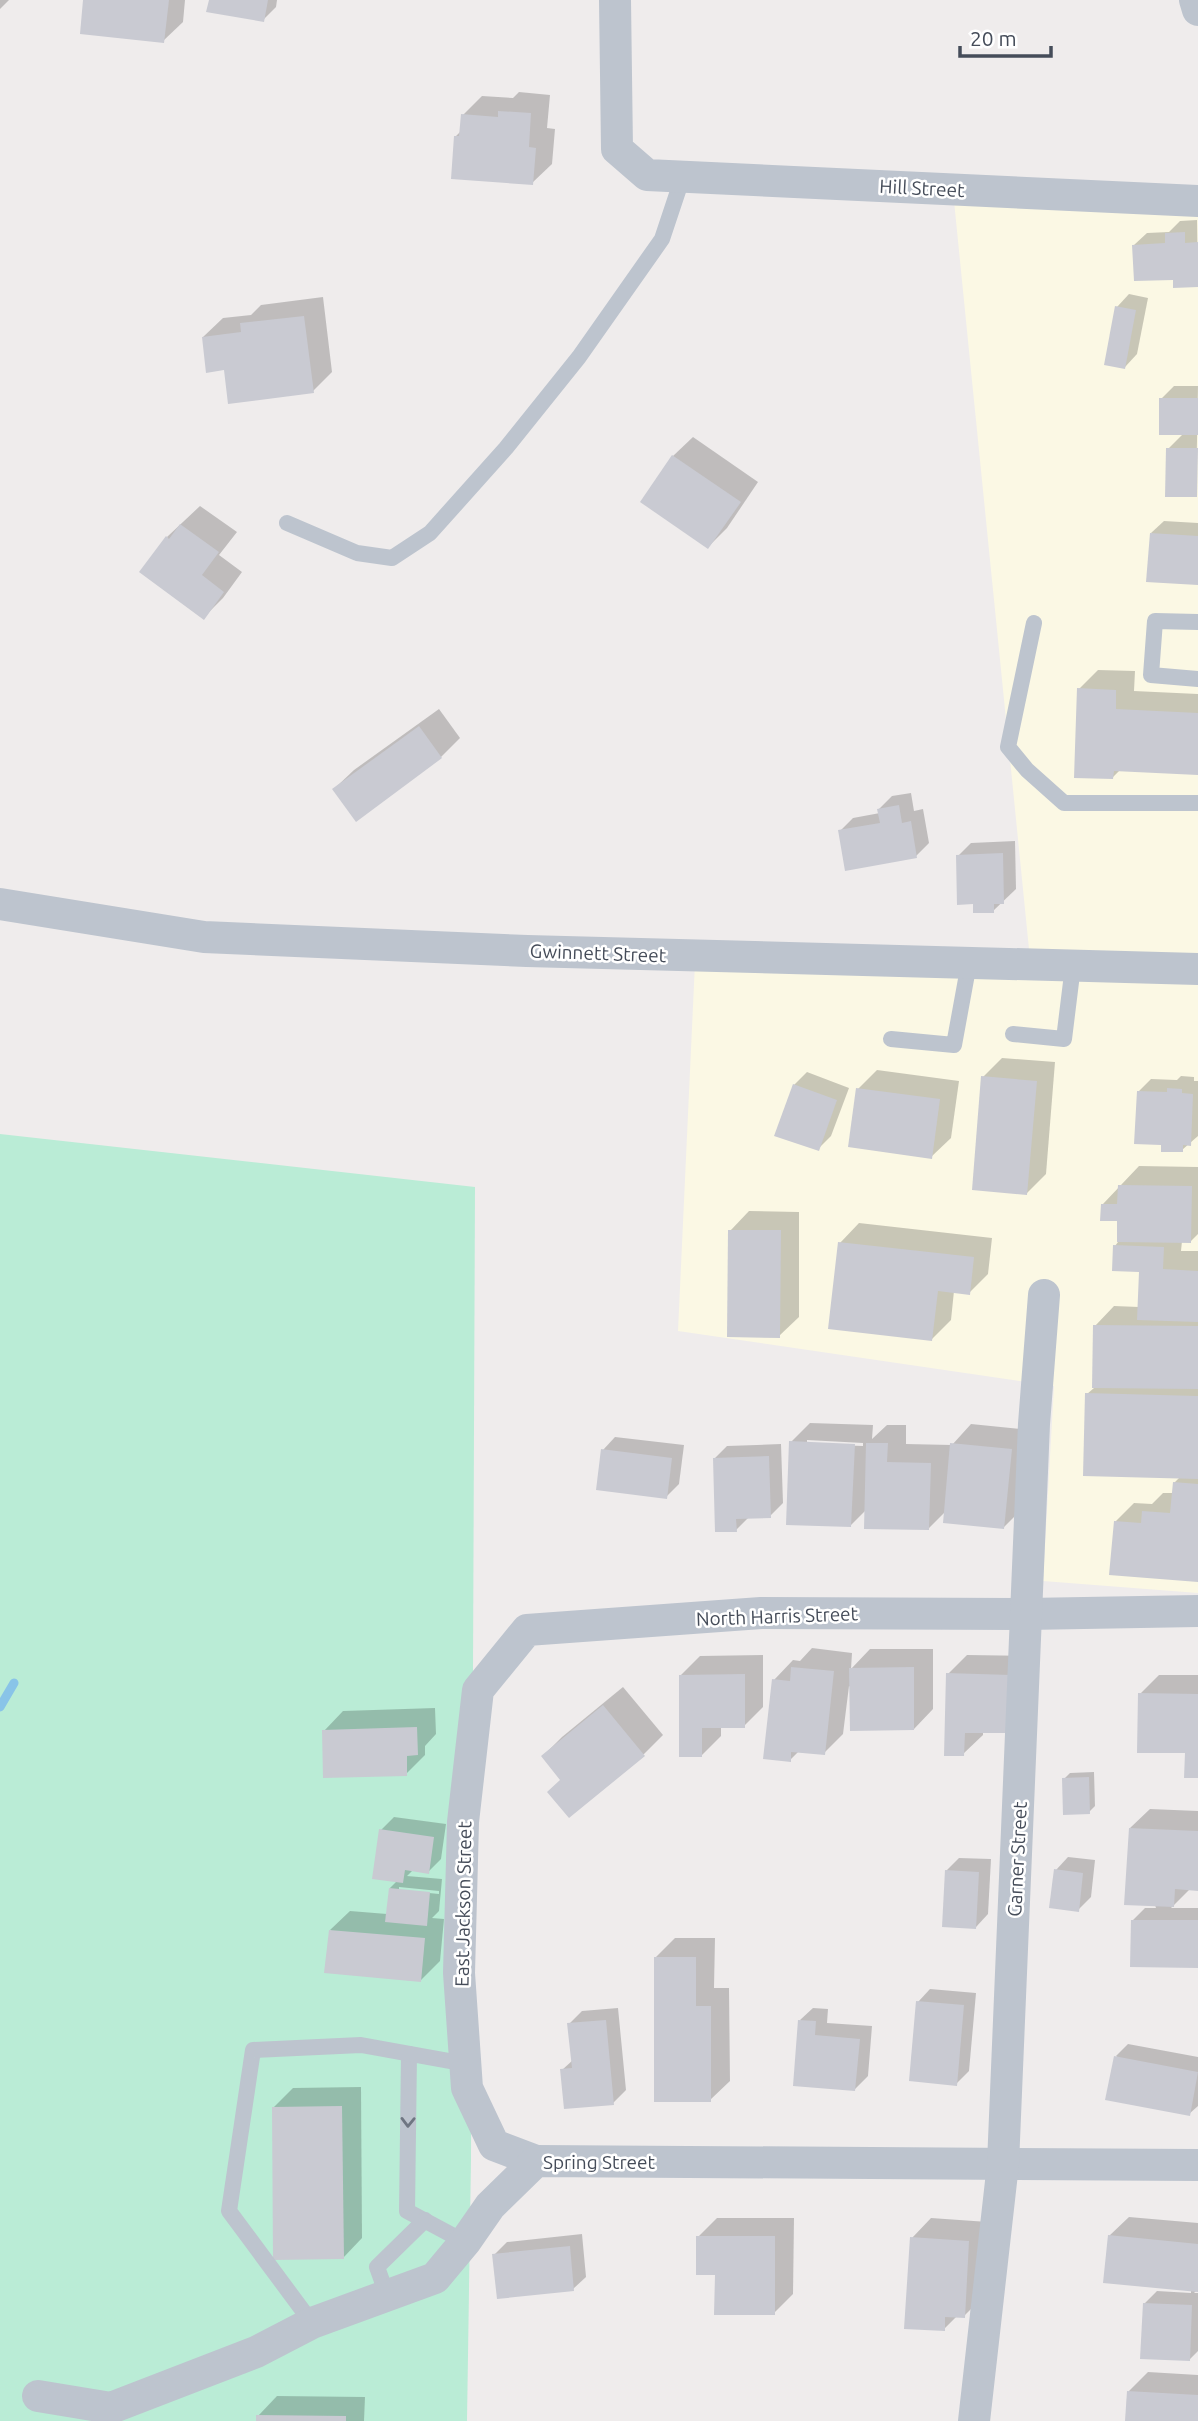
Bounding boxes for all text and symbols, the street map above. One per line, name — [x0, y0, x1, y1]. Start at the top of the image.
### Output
scale bar — [960, 14, 1051, 58]
text: 20 m — [970, 26, 1017, 50]
street label: Hill Street — [879, 175, 966, 201]
street label: Gwinnett Street — [529, 940, 667, 966]
street label: North Harris Street — [696, 1602, 859, 1630]
street label: Garner Street — [1003, 1800, 1031, 1917]
street label: East Jackson Street — [451, 1820, 475, 1987]
one-way arrow — [401, 2117, 416, 2128]
street label: Spring Street — [543, 2151, 656, 2173]

